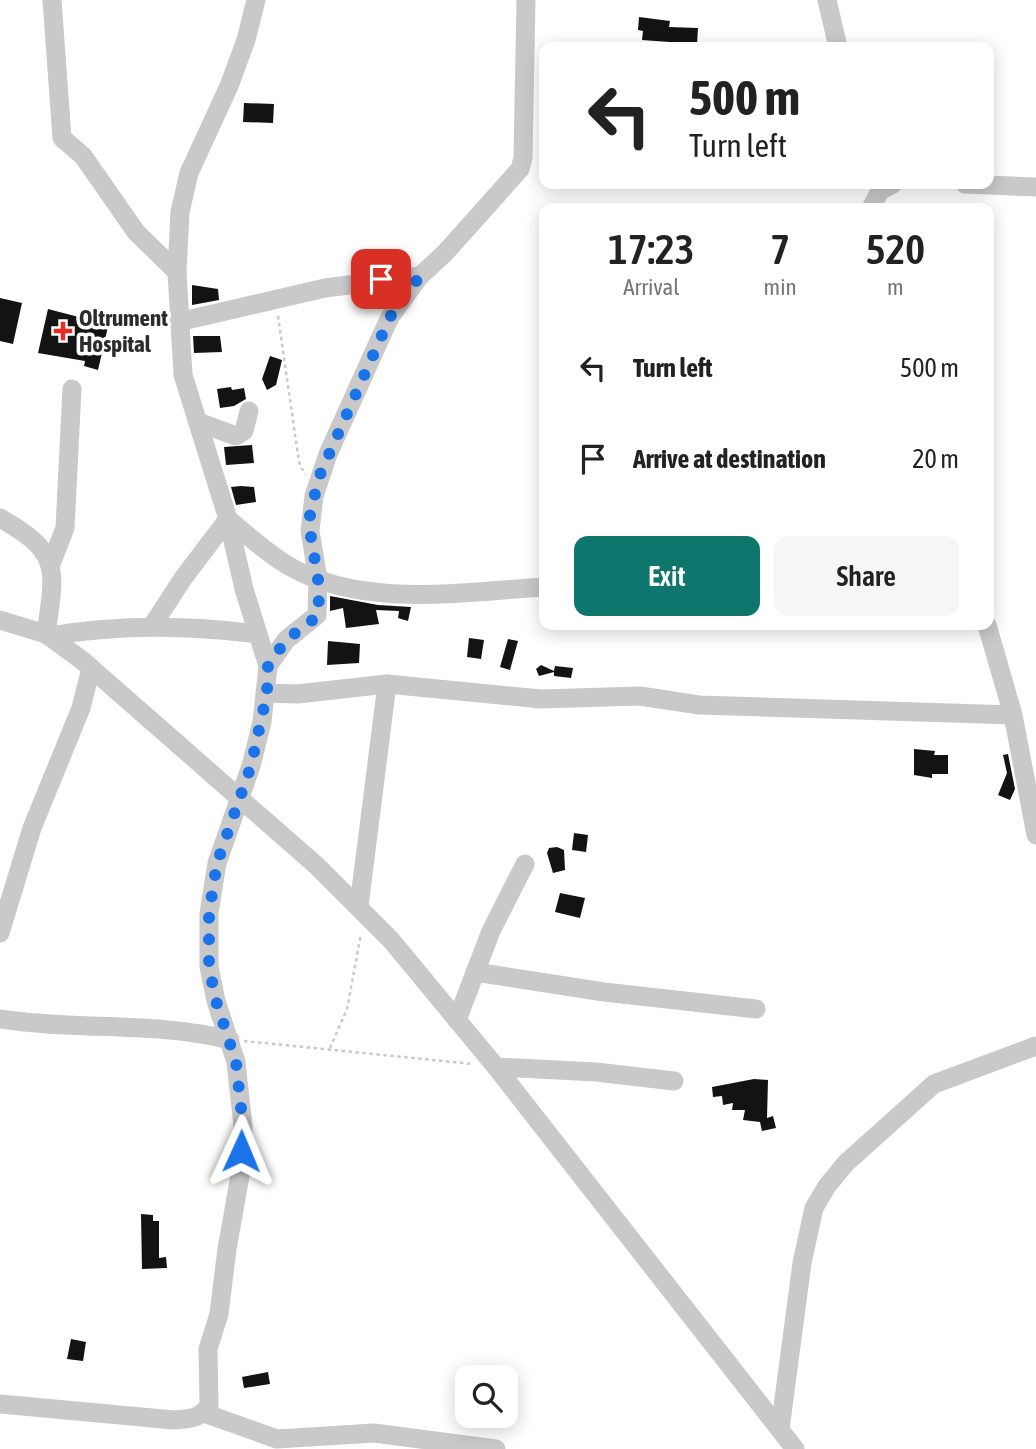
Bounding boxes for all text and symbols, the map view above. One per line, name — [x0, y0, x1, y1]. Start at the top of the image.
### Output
text: 500 m — [689, 69, 800, 125]
icon: left — [574, 70, 665, 161]
text: Turn left — [689, 127, 787, 164]
text: 17:23 — [608, 225, 695, 273]
text: 7 — [770, 225, 790, 273]
text: 520 — [866, 225, 925, 273]
pin — [351, 249, 411, 309]
icon: arrive — [362, 260, 400, 298]
text: Arrival — [623, 274, 679, 300]
text: min — [764, 274, 797, 300]
text: m — [887, 274, 904, 300]
place label: Oltrument Hospital — [79, 305, 168, 357]
marker: Oltrument Hospital — [53, 321, 73, 341]
icon: left — [574, 349, 612, 387]
text: Turn left — [633, 353, 713, 383]
text: 500 m — [900, 353, 959, 383]
icon: arrive — [574, 440, 612, 478]
text: Arrive at destination — [633, 444, 826, 474]
text: 20 m — [912, 444, 959, 474]
button: Exit — [574, 536, 760, 616]
button: Share — [774, 536, 959, 616]
position arrow — [204, 1114, 278, 1188]
map controls — [455, 1365, 518, 1428]
button: search — [455, 1365, 518, 1428]

